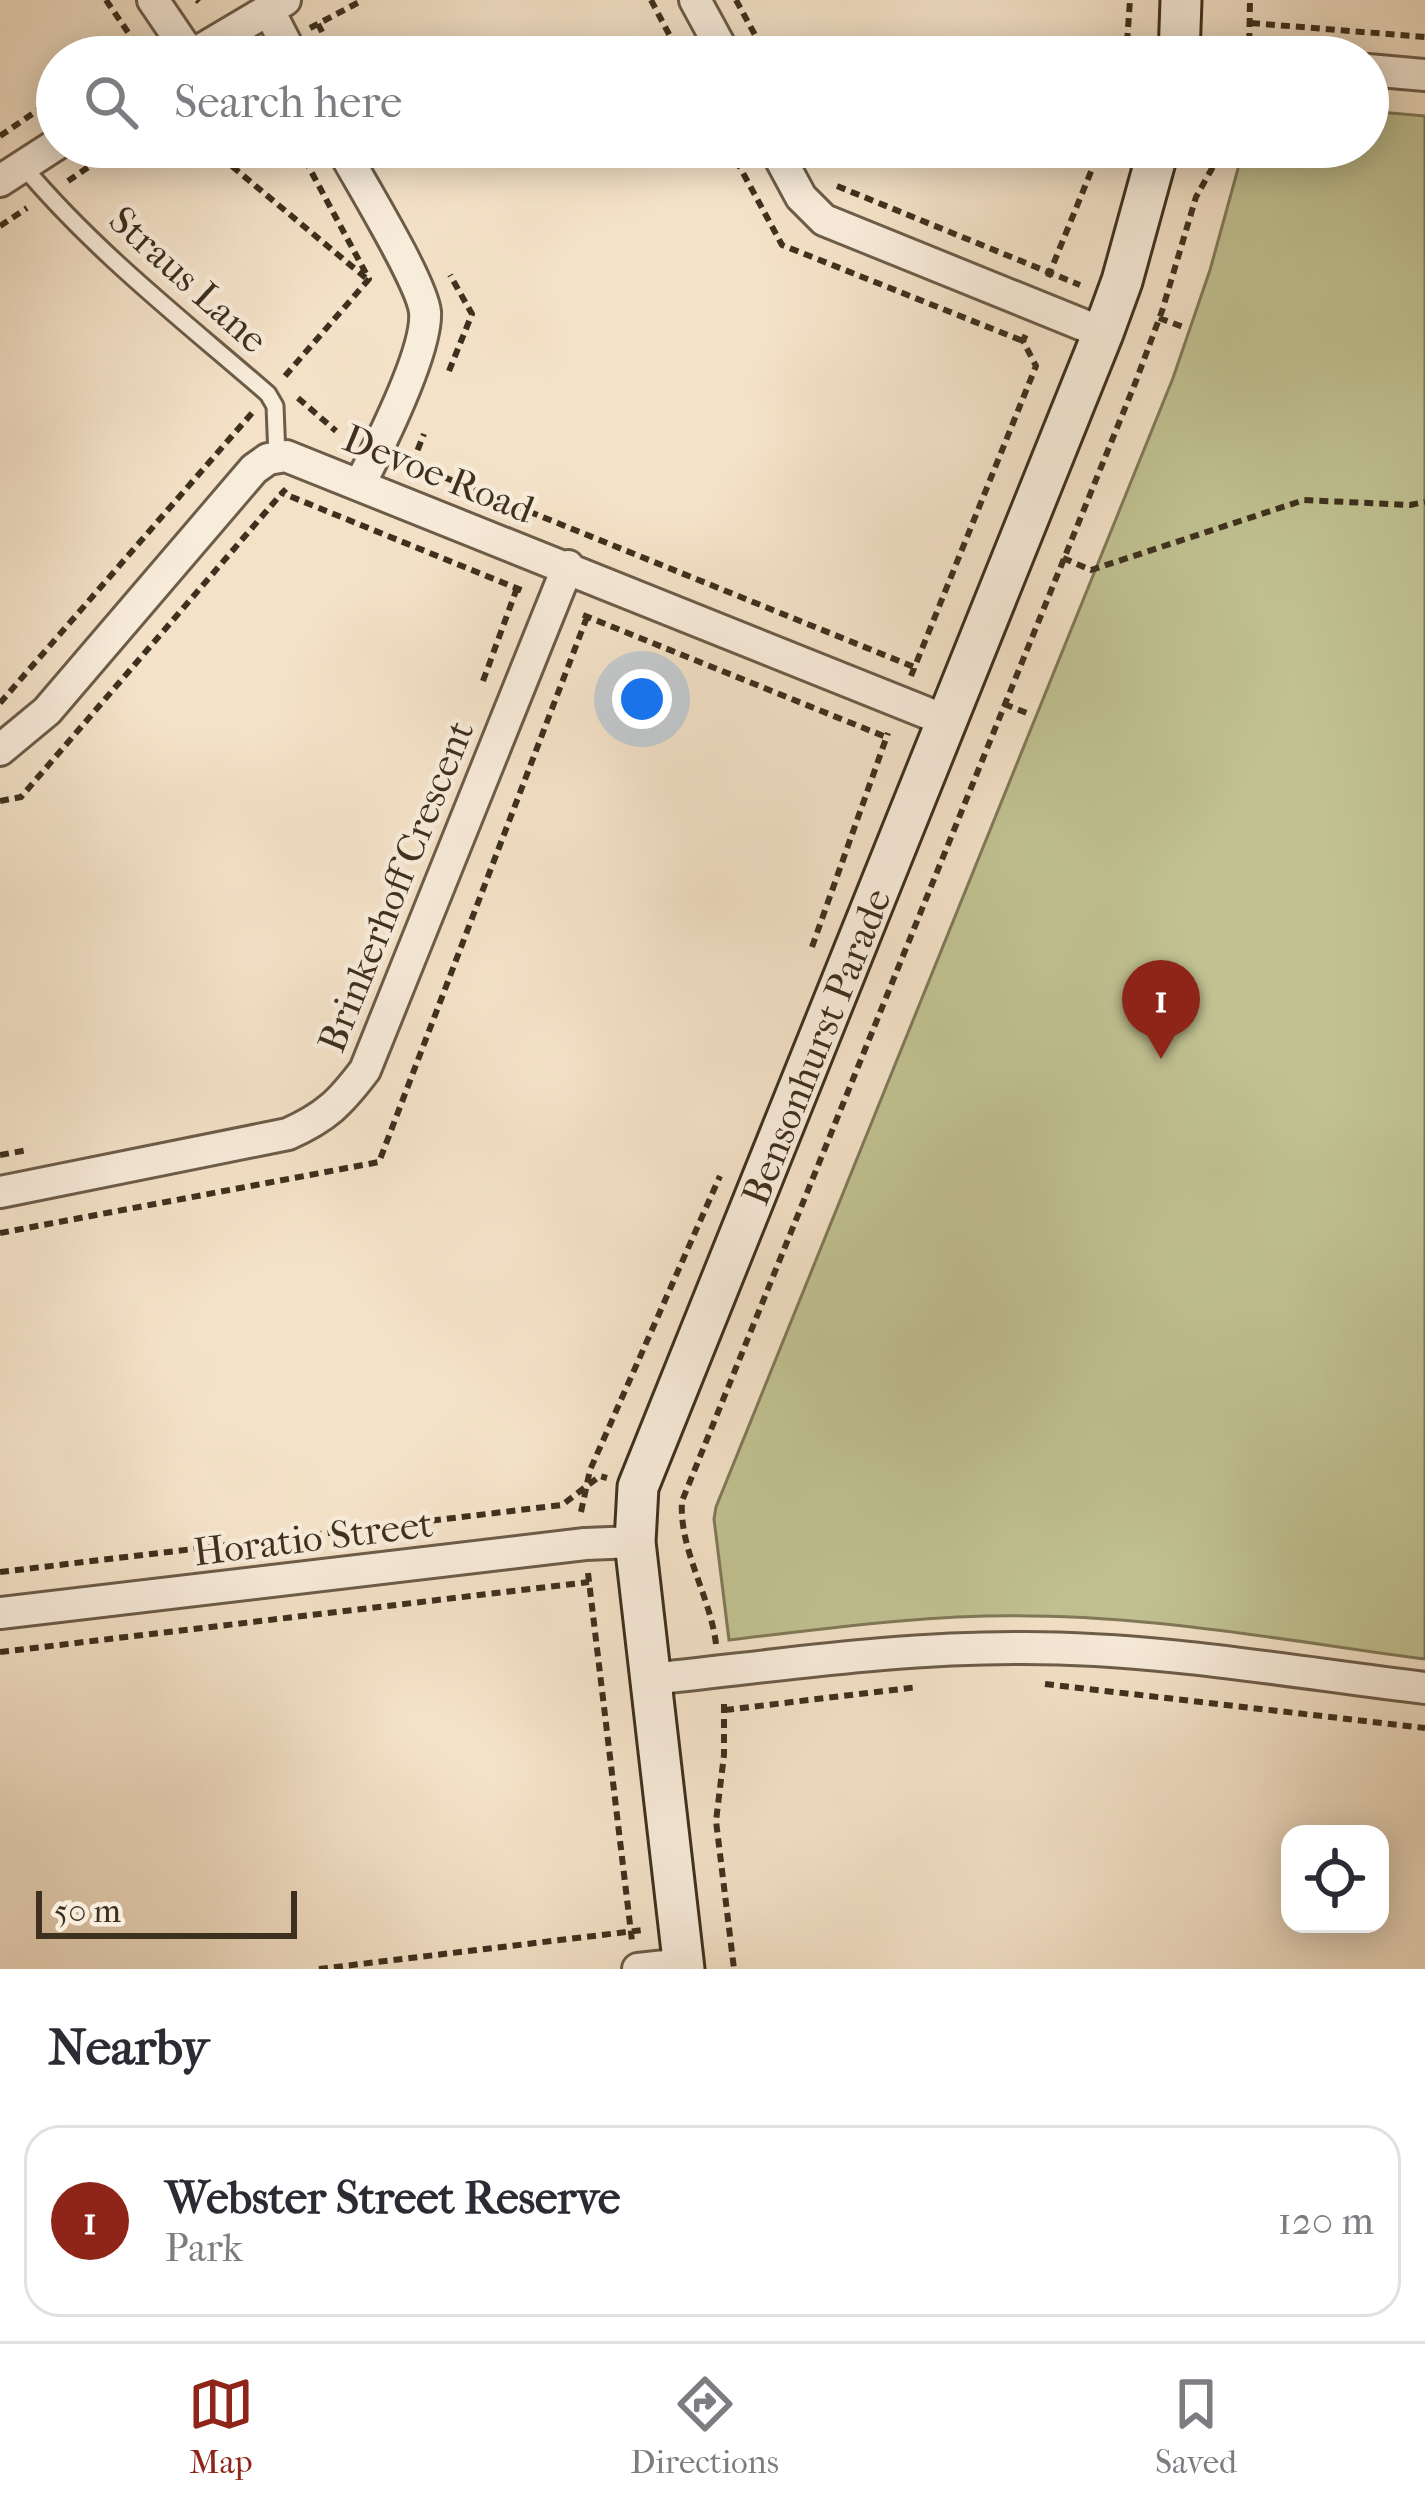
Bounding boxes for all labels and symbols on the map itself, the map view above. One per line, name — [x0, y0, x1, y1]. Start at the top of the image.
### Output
street label: Straus Lane — [100, 197, 277, 363]
street label: Devoe Road — [337, 415, 541, 533]
your location — [612, 669, 672, 729]
street label: Brinkerhoff Crescent — [308, 714, 483, 1059]
street label: Bensonhurst Parade — [732, 882, 901, 1212]
pin: 1 — [1122, 960, 1200, 1059]
street label: Horatio Street — [191, 1500, 435, 1575]
scale bar — [36, 1885, 297, 1938]

